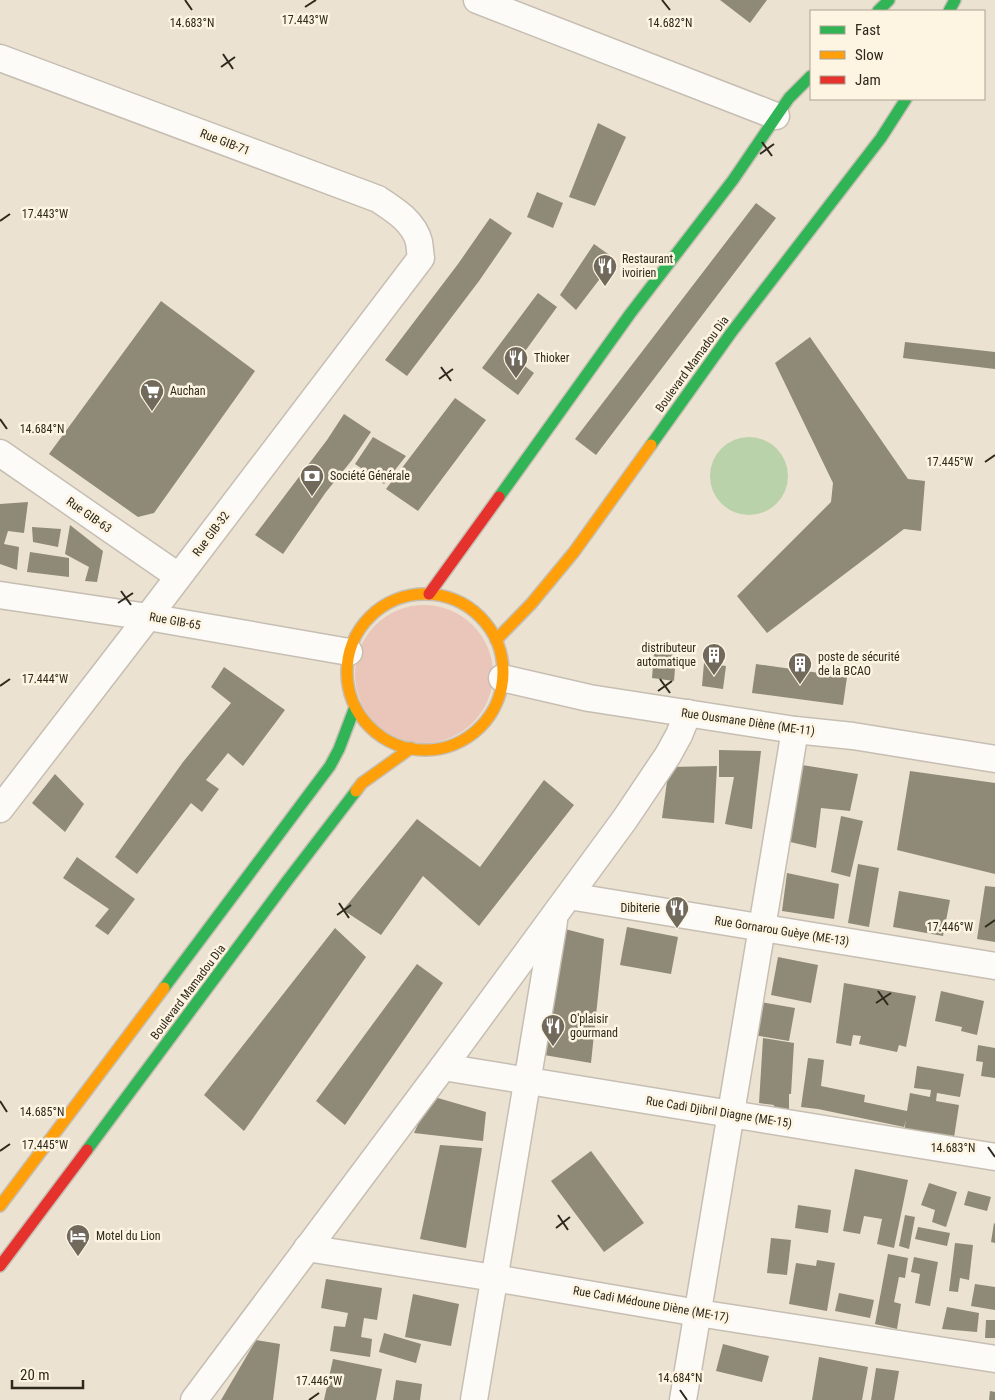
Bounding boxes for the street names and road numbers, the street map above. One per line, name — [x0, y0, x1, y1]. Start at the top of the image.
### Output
street label: Rue GIB-71 — [198, 126, 252, 158]
street label: Boulevard Mamadou Dia — [652, 313, 732, 415]
street label: Rue GIB-63 — [64, 494, 114, 536]
street label: Rue GIB-32 — [190, 509, 232, 559]
street label: Rue GIB-65 — [148, 610, 202, 632]
street label: Rue Ousmane Diène (ME-11) — [680, 706, 816, 738]
street label: Rue Gornarou Guèye (ME-13) — [714, 913, 850, 949]
street label: Boulevard Mamadou Dia — [148, 942, 228, 1042]
street label: Rue Cadi Djibril Diagne (ME-15) — [645, 1094, 793, 1130]
street label: Rue Cadi Médoune Diène (ME-17) — [572, 1283, 730, 1325]

